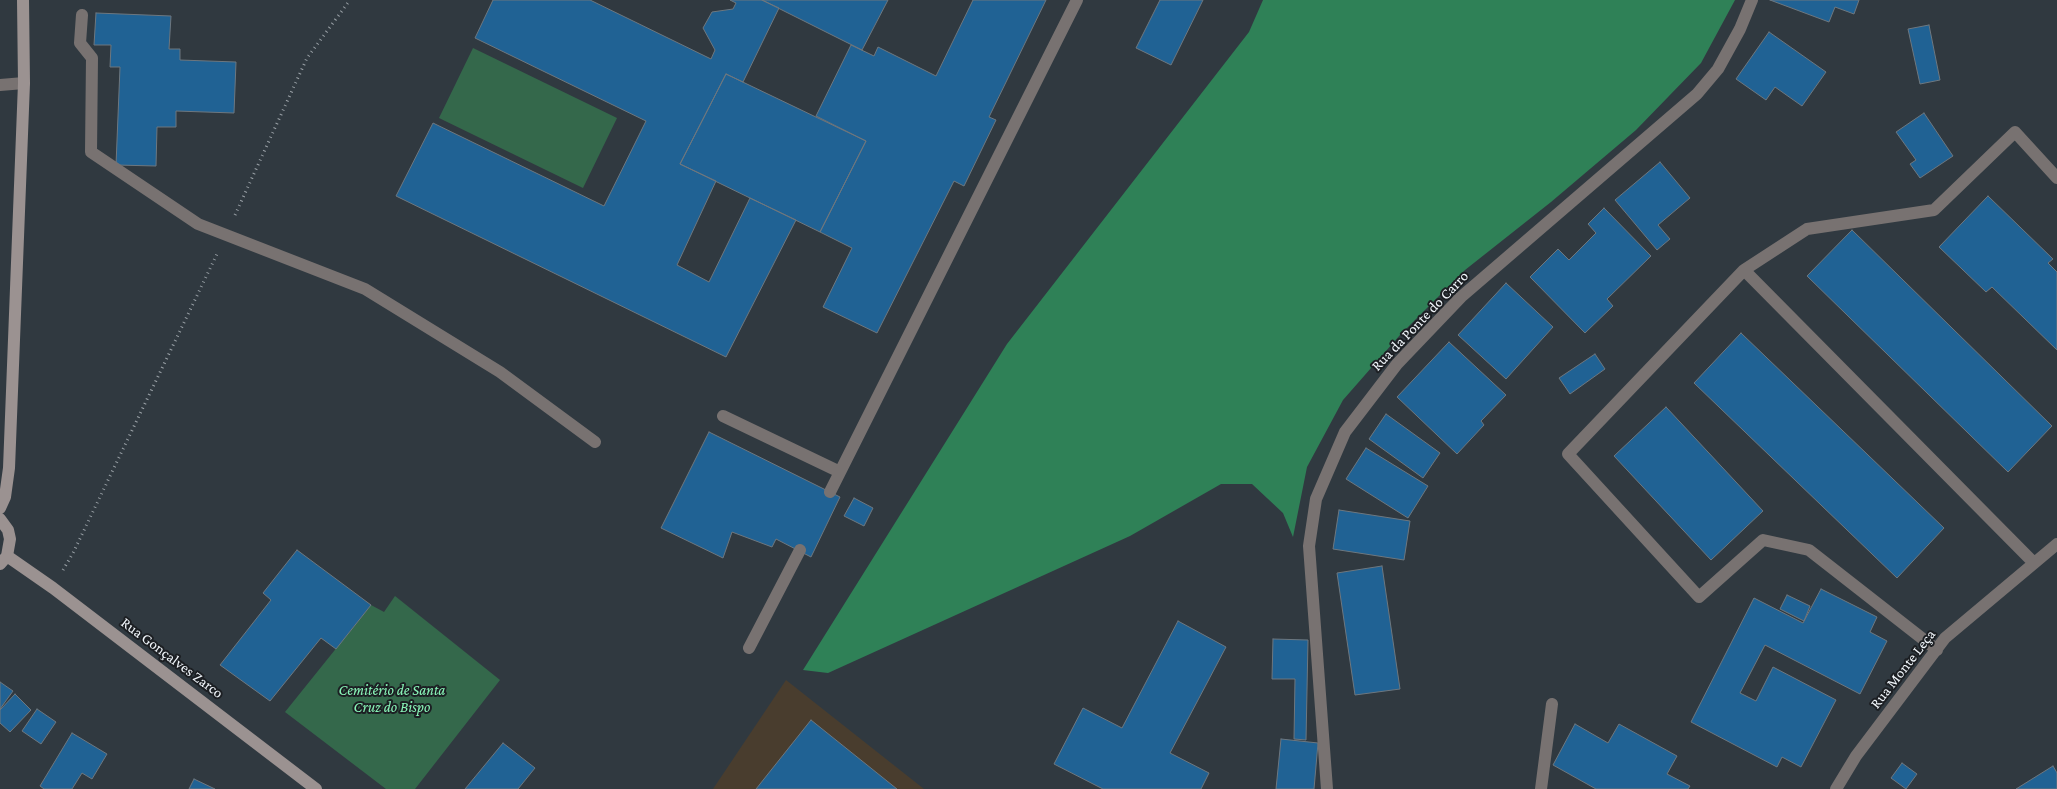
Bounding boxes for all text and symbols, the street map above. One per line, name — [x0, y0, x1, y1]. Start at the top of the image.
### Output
street label: Rua da Ponte do Carro — [1368, 267, 1472, 375]
street label: Rua Gonçalves Zarco — [117, 614, 227, 702]
street label: Rua Monte Leça — [1867, 626, 1939, 712]
park label: Cemitério de Santa Cruz do Bispo — [339, 681, 445, 716]

